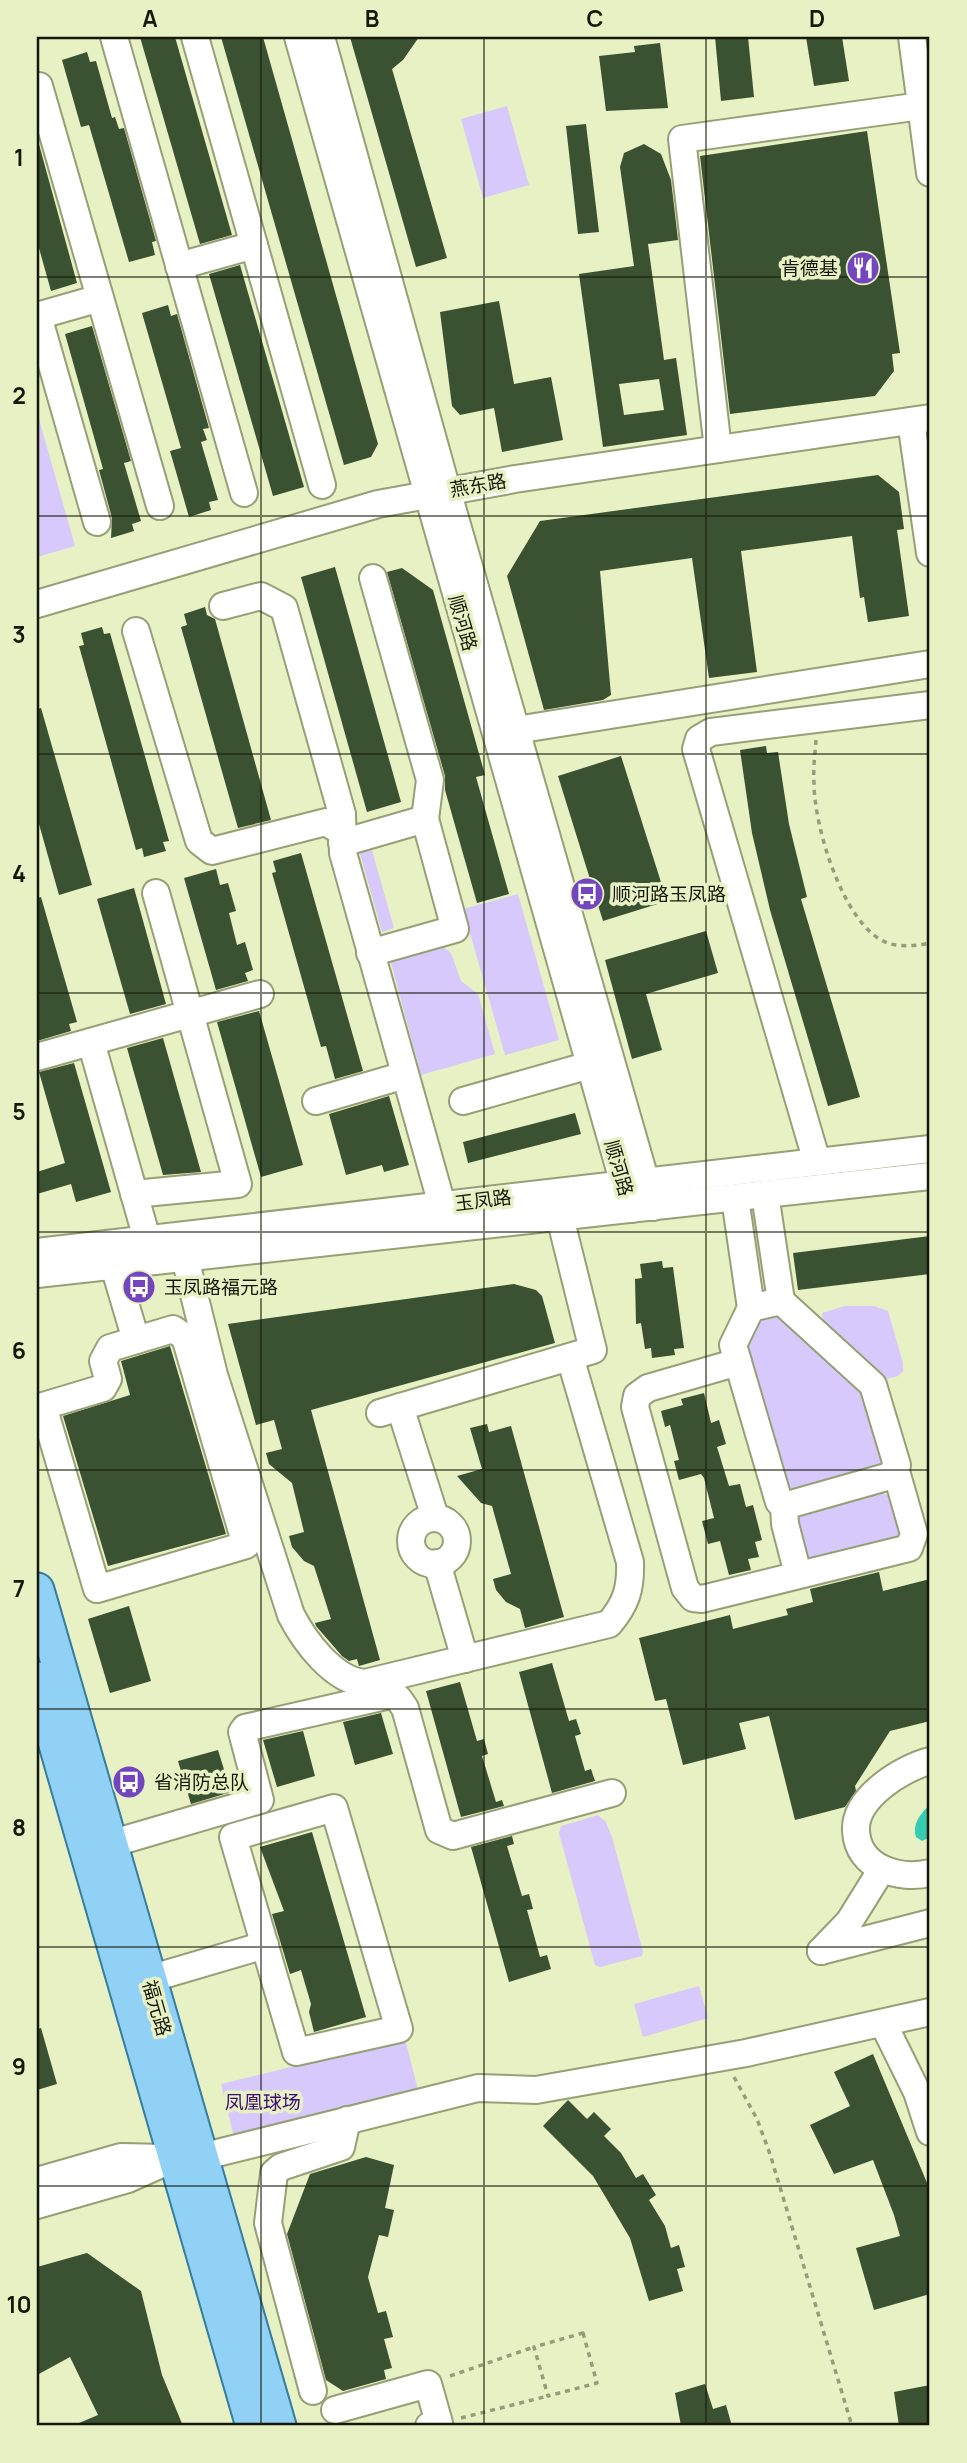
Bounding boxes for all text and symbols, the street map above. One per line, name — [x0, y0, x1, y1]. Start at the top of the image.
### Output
text: A — [142, 2, 158, 34]
text: B — [365, 2, 379, 34]
text: C — [587, 2, 604, 34]
text: D — [809, 2, 825, 34]
text: 1 — [14, 141, 24, 173]
restaurant icon: 肯德基 — [844, 249, 882, 287]
place label: 肯德基 — [781, 255, 838, 281]
text: 2 — [12, 379, 26, 411]
street label: 燕东路 — [448, 467, 508, 503]
street label: 顺河路 — [443, 592, 483, 654]
text: 3 — [12, 618, 26, 650]
text: 4 — [12, 857, 26, 889]
bus stop icon: 顺河路玉凤路 — [568, 875, 606, 913]
place label: 顺河路玉凤路 — [612, 881, 726, 907]
text: 5 — [12, 1095, 26, 1127]
street label: 顺河路 — [599, 1137, 639, 1199]
street label: 玉凤路 — [453, 1184, 513, 1216]
bus stop icon: 玉凤路福元路 — [120, 1268, 158, 1306]
place label: 玉凤路福元路 — [164, 1274, 278, 1300]
text: 6 — [12, 1334, 26, 1366]
text: 7 — [13, 1572, 25, 1604]
bus stop icon: 省消防总队 — [110, 1763, 148, 1801]
place label: 省消防总队 — [154, 1769, 249, 1795]
text: 8 — [12, 1811, 26, 1843]
street label: 福元路 — [137, 1977, 177, 2039]
text: 9 — [12, 2050, 26, 2082]
park label: 凤凰球场 — [225, 2089, 301, 2115]
text: 10 — [6, 2288, 32, 2320]

